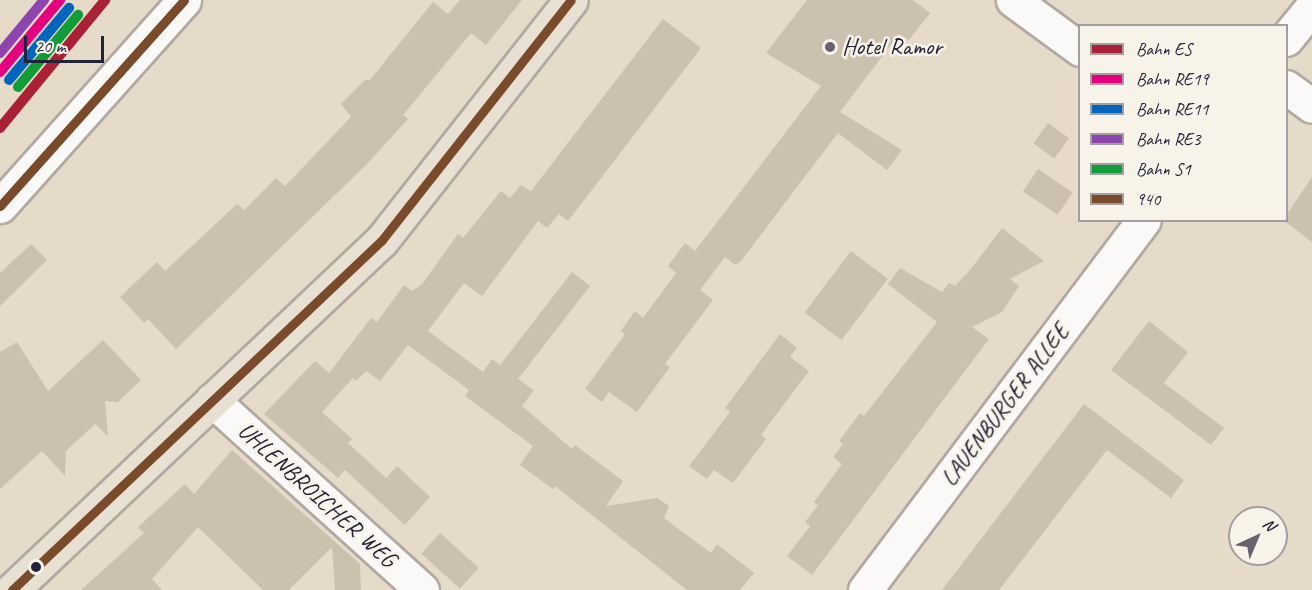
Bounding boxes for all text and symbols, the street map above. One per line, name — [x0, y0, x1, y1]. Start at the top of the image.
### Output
scale bar — [27, 24, 106, 62]
legend — [1078, 24, 1288, 222]
place label: Hotel Ramor — [842, 33, 943, 61]
text: 20 m — [35, 35, 66, 57]
text: Bahn ES — [1136, 38, 1192, 60]
marker: Hotel Ramor — [823, 40, 837, 54]
text: Bahn RE19 — [1136, 68, 1209, 90]
text: Bahn RE11 — [1136, 98, 1209, 120]
text: Bahn RE3 — [1136, 128, 1201, 150]
text: Bahn S1 — [1136, 158, 1191, 180]
text: 940 — [1136, 188, 1160, 210]
street label: LAUENBURGER ALLEE — [935, 319, 1075, 491]
street label: UHLENBROICHER WEG — [231, 416, 403, 574]
north arrow — [1228, 506, 1288, 566]
text: N — [1259, 514, 1280, 535]
unlabelled marker — [30, 561, 42, 573]

